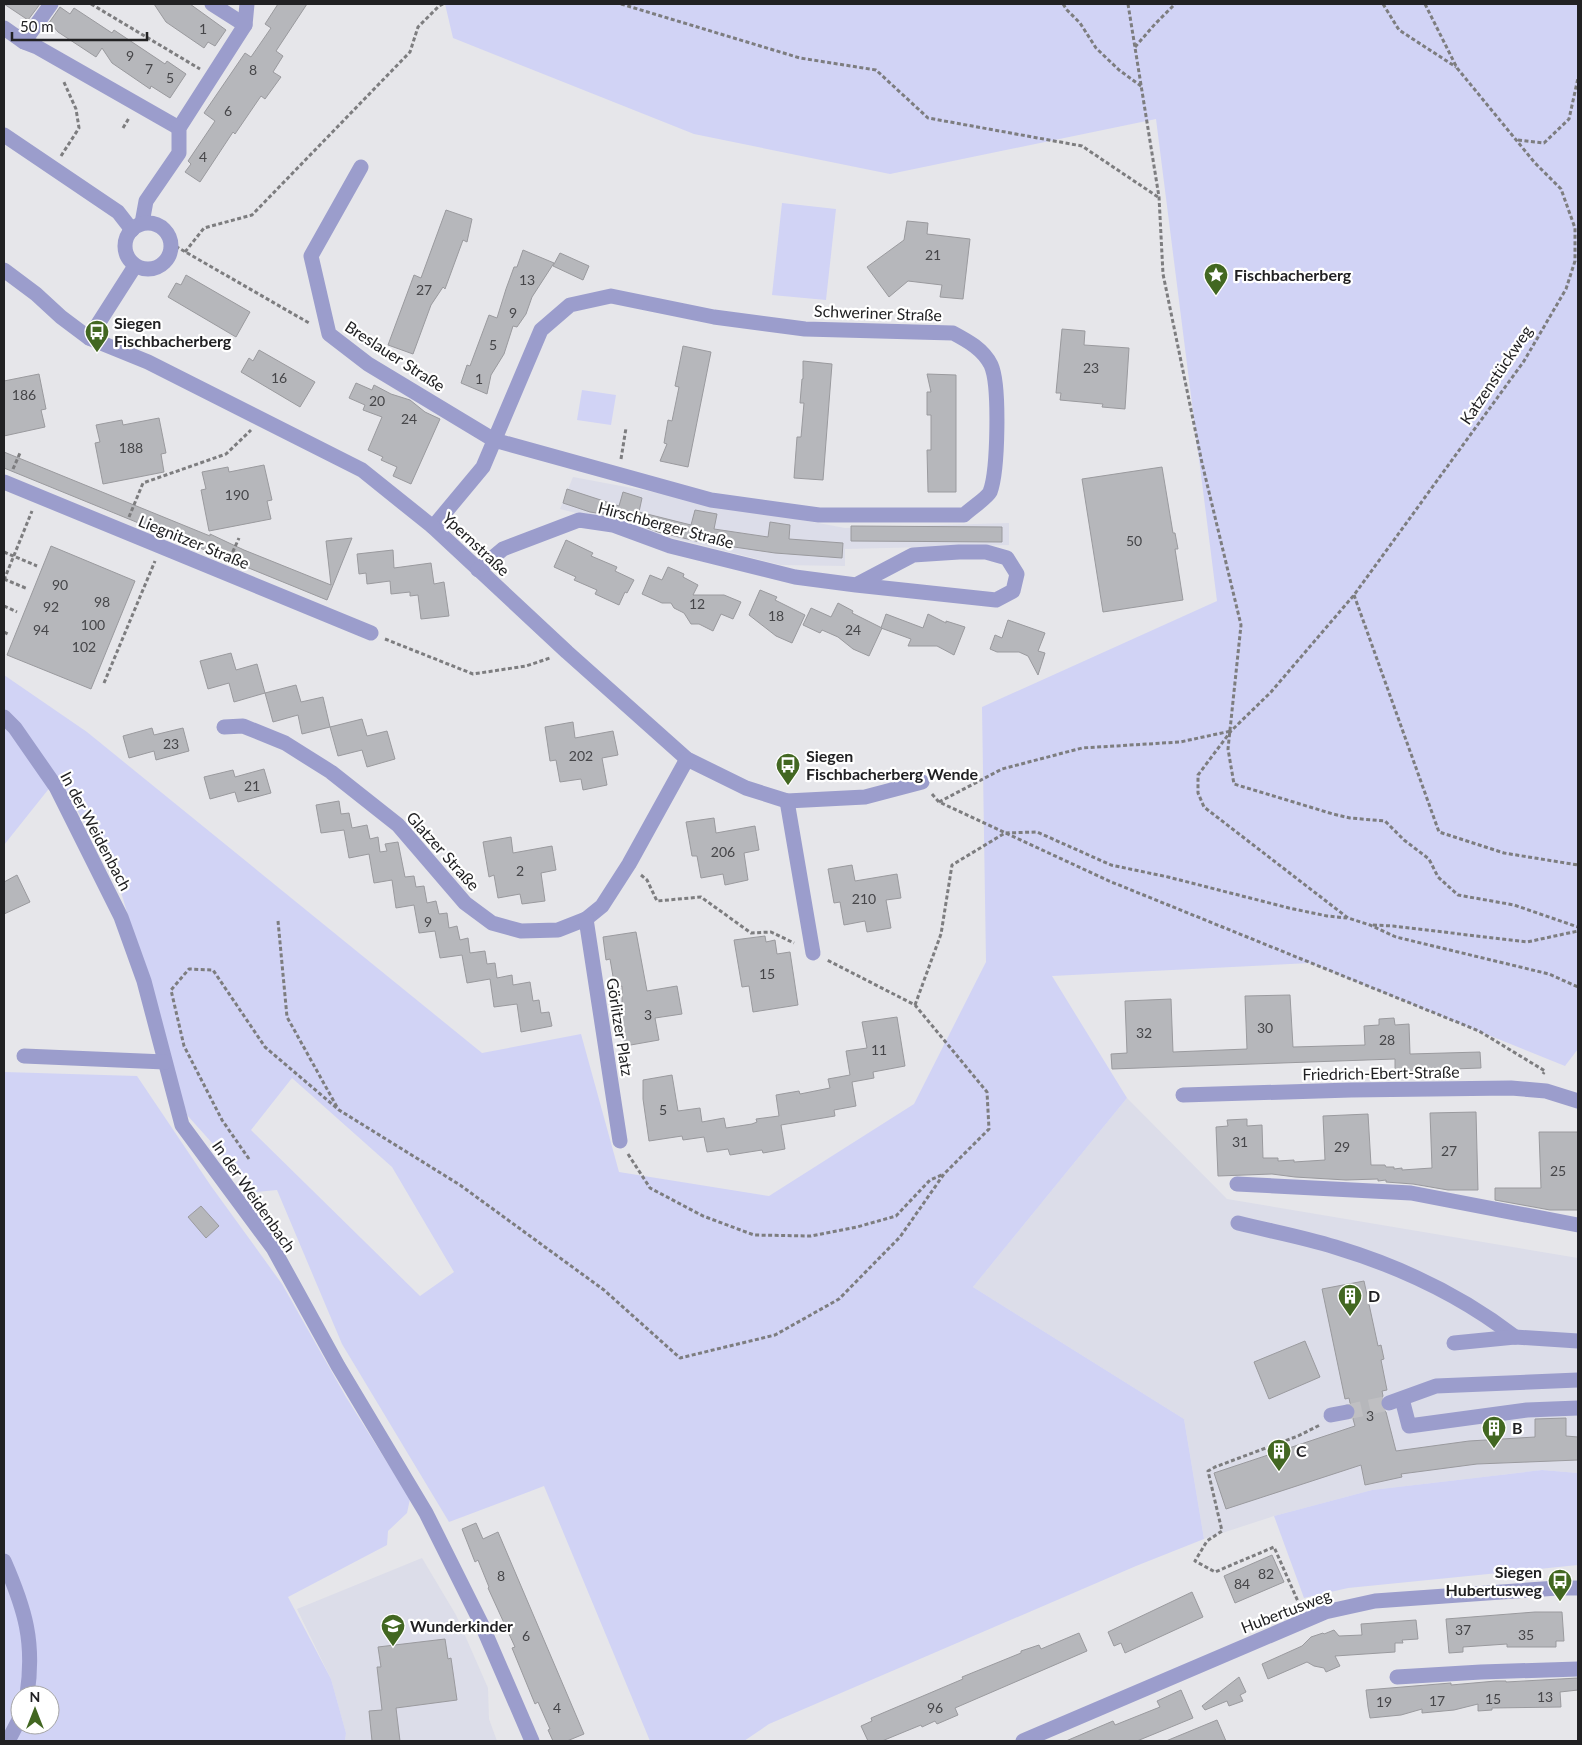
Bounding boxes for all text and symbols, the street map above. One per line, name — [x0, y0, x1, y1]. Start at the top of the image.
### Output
scale bar — [12, 10, 148, 42]
text: 50 m — [20, 17, 54, 35]
house number: 1 — [199, 20, 207, 37]
house number: 9 — [126, 47, 134, 64]
house number: 7 — [145, 60, 153, 77]
house number: 8 — [249, 61, 257, 78]
house number: 5 — [166, 69, 174, 86]
house number: 6 — [224, 102, 232, 119]
house number: 4 — [199, 148, 207, 165]
house number: 21 — [925, 246, 941, 263]
place icon: Fischbacherberg — [1203, 262, 1229, 296]
place label: Fischbacherberg — [1234, 265, 1352, 284]
house number: 13 — [519, 271, 535, 288]
house number: 27 — [416, 281, 432, 298]
street label: Schweriner Straße — [814, 301, 942, 324]
house number: 9 — [509, 304, 517, 321]
place label: Siegen Fischbacherberg — [114, 313, 232, 350]
street label: Breslauer Straße — [342, 316, 449, 395]
bus stop icon: Siegen Fischbacherberg — [84, 319, 110, 353]
street label: Katzenstückweg — [1456, 322, 1536, 428]
house number: 5 — [489, 336, 497, 353]
house number: 23 — [1083, 359, 1099, 376]
house number: 16 — [271, 369, 287, 386]
house number: 1 — [475, 370, 483, 387]
house number: 186 — [12, 386, 36, 403]
house number: 20 — [369, 392, 385, 409]
house number: 24 — [401, 410, 417, 427]
house number: 188 — [119, 439, 143, 456]
house number: 190 — [225, 486, 249, 503]
street label: Hirschberger Straße — [596, 497, 736, 552]
street label: Ypernstraße — [439, 508, 514, 580]
street label: Liegnitzer Straße — [136, 511, 252, 572]
house number: 50 — [1126, 532, 1142, 549]
house number: 90 — [52, 576, 68, 593]
house number: 98 — [94, 593, 110, 610]
house number: 12 — [689, 595, 705, 612]
house number: 92 — [43, 598, 59, 615]
house number: 18 — [768, 607, 784, 624]
house number: 100 — [81, 616, 105, 633]
house number: 94 — [33, 621, 49, 638]
house number: 24 — [845, 621, 861, 638]
house number: 102 — [72, 638, 96, 655]
house number: 23 — [163, 735, 179, 752]
place label: Siegen Fischbacherberg Wende — [806, 746, 979, 783]
house number: 202 — [569, 747, 593, 764]
bus stop icon: Siegen Fischbacherberg Wende — [775, 752, 801, 786]
street label: In der Weidenbach — [57, 768, 136, 893]
house number: 21 — [244, 777, 260, 794]
street label: Glatzer Straße — [403, 807, 484, 894]
house number: 206 — [711, 843, 735, 860]
house number: 2 — [516, 862, 524, 879]
house number: 210 — [852, 890, 876, 907]
house number: 9 — [424, 913, 432, 930]
house number: 15 — [759, 965, 775, 982]
street label: Görlitzer Platz — [603, 976, 638, 1077]
house number: 3 — [644, 1006, 652, 1023]
house number: 30 — [1257, 1019, 1273, 1036]
house number: 32 — [1136, 1024, 1152, 1041]
house number: 28 — [1379, 1031, 1395, 1048]
house number: 11 — [871, 1041, 887, 1058]
street label: Friedrich-Ebert-Straße — [1302, 1062, 1460, 1083]
house number: 5 — [659, 1101, 667, 1118]
house number: 31 — [1232, 1133, 1248, 1150]
street label: In der Weidenbach — [209, 1136, 300, 1255]
house number: 29 — [1334, 1138, 1350, 1155]
house number: 27 — [1441, 1142, 1457, 1159]
house number: 25 — [1550, 1162, 1566, 1179]
building icon: D — [1337, 1283, 1363, 1317]
place label: D — [1368, 1286, 1380, 1305]
house number: 3 — [1366, 1407, 1374, 1424]
building icon: B — [1481, 1415, 1507, 1449]
place label: B — [1512, 1418, 1523, 1437]
building icon: C — [1266, 1438, 1292, 1472]
place label: C — [1296, 1441, 1307, 1460]
place label: Siegen Hubertusweg — [1446, 1562, 1543, 1599]
house number: 82 — [1258, 1565, 1274, 1582]
house number: 8 — [497, 1567, 505, 1584]
bus stop icon: Siegen Hubertusweg — [1547, 1568, 1573, 1602]
house number: 84 — [1234, 1575, 1250, 1592]
street label: Hubertusweg — [1238, 1585, 1334, 1636]
school or university icon: Wunderkinder — [380, 1613, 406, 1647]
place label: Wunderkinder — [410, 1616, 513, 1635]
house number: 37 — [1455, 1621, 1471, 1638]
house number: 35 — [1518, 1626, 1534, 1643]
house number: 6 — [522, 1627, 530, 1644]
north arrow — [10, 1685, 60, 1735]
text: N — [30, 1688, 40, 1705]
house number: 13 — [1537, 1688, 1553, 1705]
house number: 15 — [1485, 1690, 1501, 1707]
house number: 17 — [1429, 1692, 1445, 1709]
house number: 19 — [1376, 1693, 1392, 1710]
house number: 4 — [553, 1699, 561, 1716]
house number: 96 — [927, 1699, 943, 1716]

